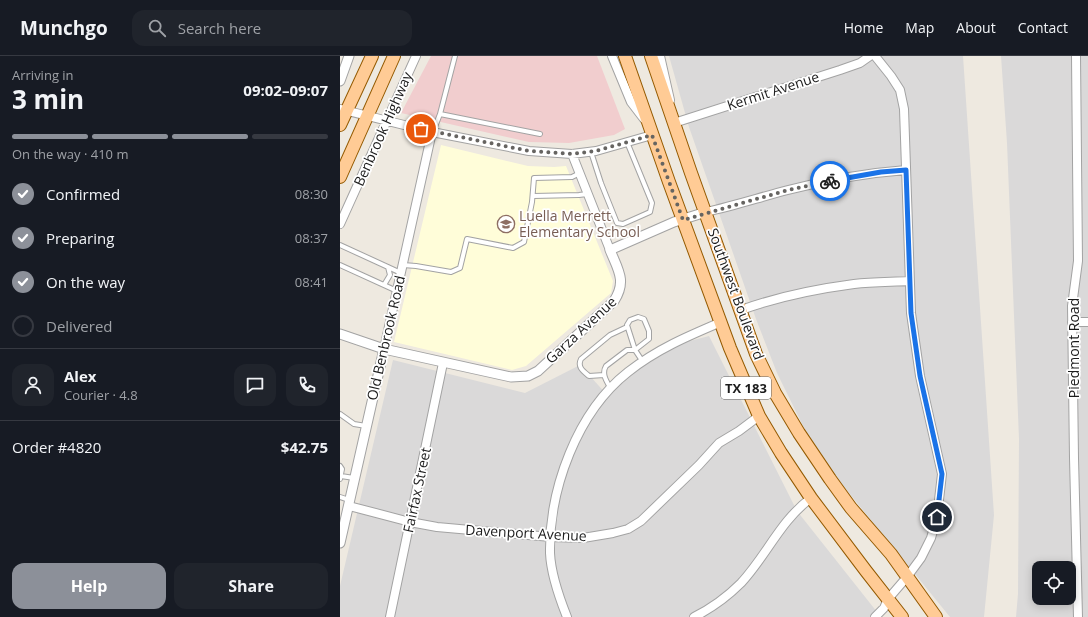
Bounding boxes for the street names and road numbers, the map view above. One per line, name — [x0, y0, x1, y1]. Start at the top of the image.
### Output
street label: Kermit Avenue — [724, 67, 822, 114]
street label: Benbrook Highway — [349, 68, 417, 189]
street label: Southwest Boulevard — [704, 225, 769, 362]
street label: Old Benbrook Road — [362, 274, 409, 402]
street label: Garza Avenue — [541, 292, 620, 367]
street label: Piedmont Road — [1064, 298, 1083, 398]
road number: TX 183 — [721, 377, 771, 399]
street label: Fairfax Street — [398, 445, 435, 534]
street label: Davenport Avenue — [465, 520, 587, 545]

